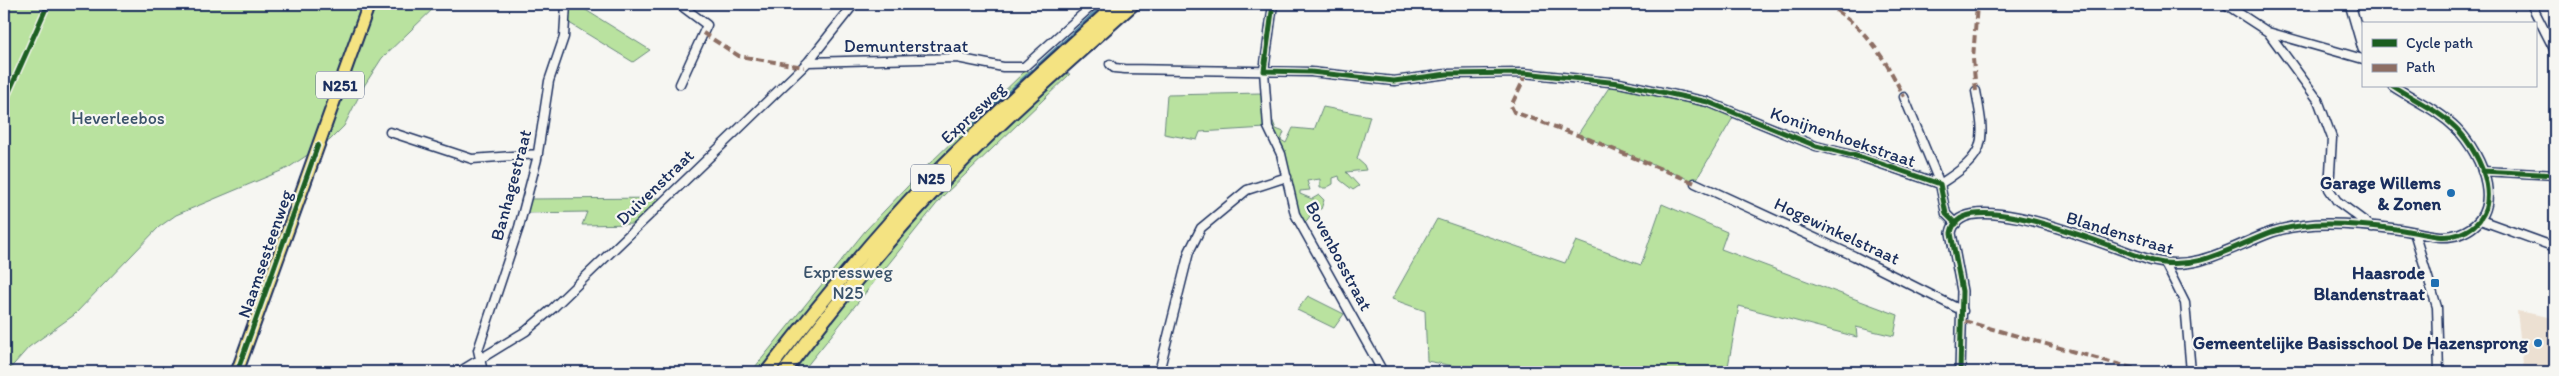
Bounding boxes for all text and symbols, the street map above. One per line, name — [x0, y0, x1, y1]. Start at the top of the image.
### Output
legend — [2362, 22, 2536, 88]
text: Cycle path — [2406, 34, 2473, 52]
street label: Demunterstraat — [844, 35, 969, 57]
text: Path — [2406, 58, 2435, 76]
road number: N251 — [316, 72, 364, 98]
street label: Expresweg — [936, 77, 1011, 149]
street label: Konijnenhoekstraat — [1767, 102, 1919, 172]
park label: Heverleebos — [71, 107, 165, 129]
street label: Banhagestraat — [486, 127, 536, 243]
street label: Duivenstraat — [611, 144, 699, 230]
road number: N25 — [911, 164, 951, 192]
place label: Garage Willems & Zonen — [2320, 172, 2441, 215]
street label: Naamsesteenweg — [233, 186, 297, 321]
marker: Garage Willems & Zonen — [2445, 187, 2457, 199]
street label: Hogewinkelstraat — [1771, 192, 1903, 270]
street label: Bovenbosstraat — [1301, 198, 1377, 315]
street label: Blandenstraat — [2063, 206, 2177, 260]
park label: Expressweg N25 — [803, 261, 893, 304]
place label: Haasrode Blandenstraat — [2313, 262, 2425, 305]
marker: Haasrode Blandenstraat — [2429, 277, 2441, 289]
place label: Gemeentelijke Basisschool De Hazensprong — [2193, 332, 2529, 354]
marker: Gemeentelijke Basisschool De Hazensprong — [2532, 337, 2544, 349]

